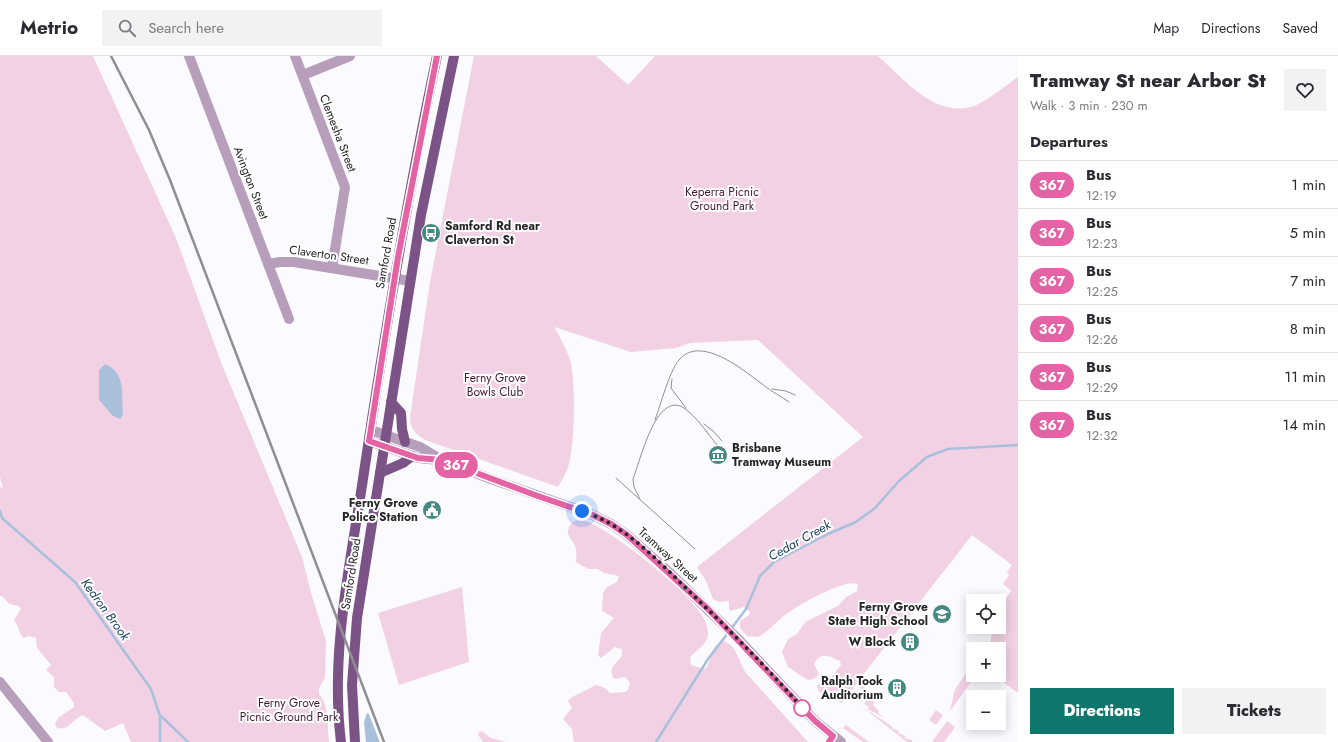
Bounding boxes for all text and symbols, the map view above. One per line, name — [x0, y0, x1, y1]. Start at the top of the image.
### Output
search box — [102, 10, 382, 46]
text: Metrio — [20, 14, 78, 41]
icon: search — [116, 17, 138, 39]
text: Search here — [148, 17, 224, 39]
text: Map — [1153, 18, 1179, 38]
text: Directions — [1201, 18, 1261, 38]
text: Saved — [1283, 18, 1318, 38]
text: Tramway St near Arbor St — [1030, 67, 1266, 94]
button: heart — [1284, 69, 1326, 111]
street label: Clemesha Street — [315, 92, 361, 175]
text: Walk · 3 min · 230 m — [1030, 96, 1148, 115]
text: Departures — [1030, 131, 1108, 153]
street label: Avington Street — [229, 144, 273, 222]
text: Bus — [1086, 164, 1111, 186]
text: 1 min — [1291, 174, 1326, 196]
text: 367 — [1039, 175, 1065, 195]
park label: Keperra Picnic Ground Park — [685, 183, 759, 215]
text: 12:19 — [1086, 186, 1117, 205]
text: Bus — [1086, 212, 1111, 234]
street label: Samford Road — [371, 216, 401, 290]
place label: Samford Rd near Claverton St — [445, 217, 540, 249]
bus stop icon: Samford Rd near Claverton St — [420, 222, 442, 244]
text: 5 min — [1290, 222, 1326, 244]
text: 367 — [1039, 223, 1065, 243]
text: 12:23 — [1086, 234, 1118, 253]
street label: Claverton Street — [288, 241, 370, 269]
text: Bus — [1086, 260, 1111, 282]
text: 7 min — [1290, 270, 1326, 292]
text: 367 — [1039, 271, 1065, 291]
text: 12:25 — [1086, 282, 1118, 301]
text: Bus — [1086, 308, 1111, 330]
text: 8 min — [1290, 318, 1326, 340]
text: 367 — [1039, 319, 1065, 339]
text: 12:26 — [1086, 330, 1118, 349]
text: Bus — [1086, 356, 1111, 378]
text: 11 min — [1285, 366, 1326, 388]
text: 367 — [1039, 367, 1065, 387]
park label: Ferny Grove Bowls Club — [464, 369, 526, 401]
text: 12:29 — [1086, 378, 1118, 397]
text: Bus — [1086, 404, 1111, 426]
text: 14 min — [1283, 414, 1326, 436]
text: 367 — [1039, 415, 1065, 435]
text: 12:32 — [1086, 426, 1118, 445]
place label: Brisbane Tramway Museum — [732, 439, 831, 471]
museum icon: Brisbane Tramway Museum — [707, 444, 729, 466]
line badge: 367 — [433, 452, 479, 478]
text: 367 — [443, 455, 469, 475]
place label: Ferny Grove Police Station — [342, 494, 418, 526]
public building icon: Ferny Grove Police Station — [421, 499, 443, 521]
your location — [572, 501, 592, 521]
water label: Cedar Creek — [764, 515, 834, 565]
street label: Tramway Street — [634, 523, 702, 587]
street label: Samford Road — [336, 537, 366, 611]
water label: Kedron Brook — [77, 574, 135, 645]
map controls — [966, 594, 1006, 730]
button: locate — [966, 594, 1006, 634]
place label: Ferny Grove State High School — [828, 598, 928, 630]
school or university icon: Ferny Grove State High School — [931, 603, 953, 625]
building icon: W Block — [899, 631, 921, 653]
place label: W Block — [848, 633, 896, 651]
button: + — [966, 642, 1006, 682]
place label: Ralph Took Auditorium — [820, 672, 883, 704]
building icon: Ralph Took Auditorium — [886, 677, 908, 699]
button: Directions — [1030, 688, 1174, 734]
button: Tickets — [1182, 688, 1326, 734]
button: − — [966, 690, 1006, 730]
park label: Ferny Grove Picnic Ground Park — [240, 694, 339, 726]
unlabelled marker — [793, 699, 811, 717]

